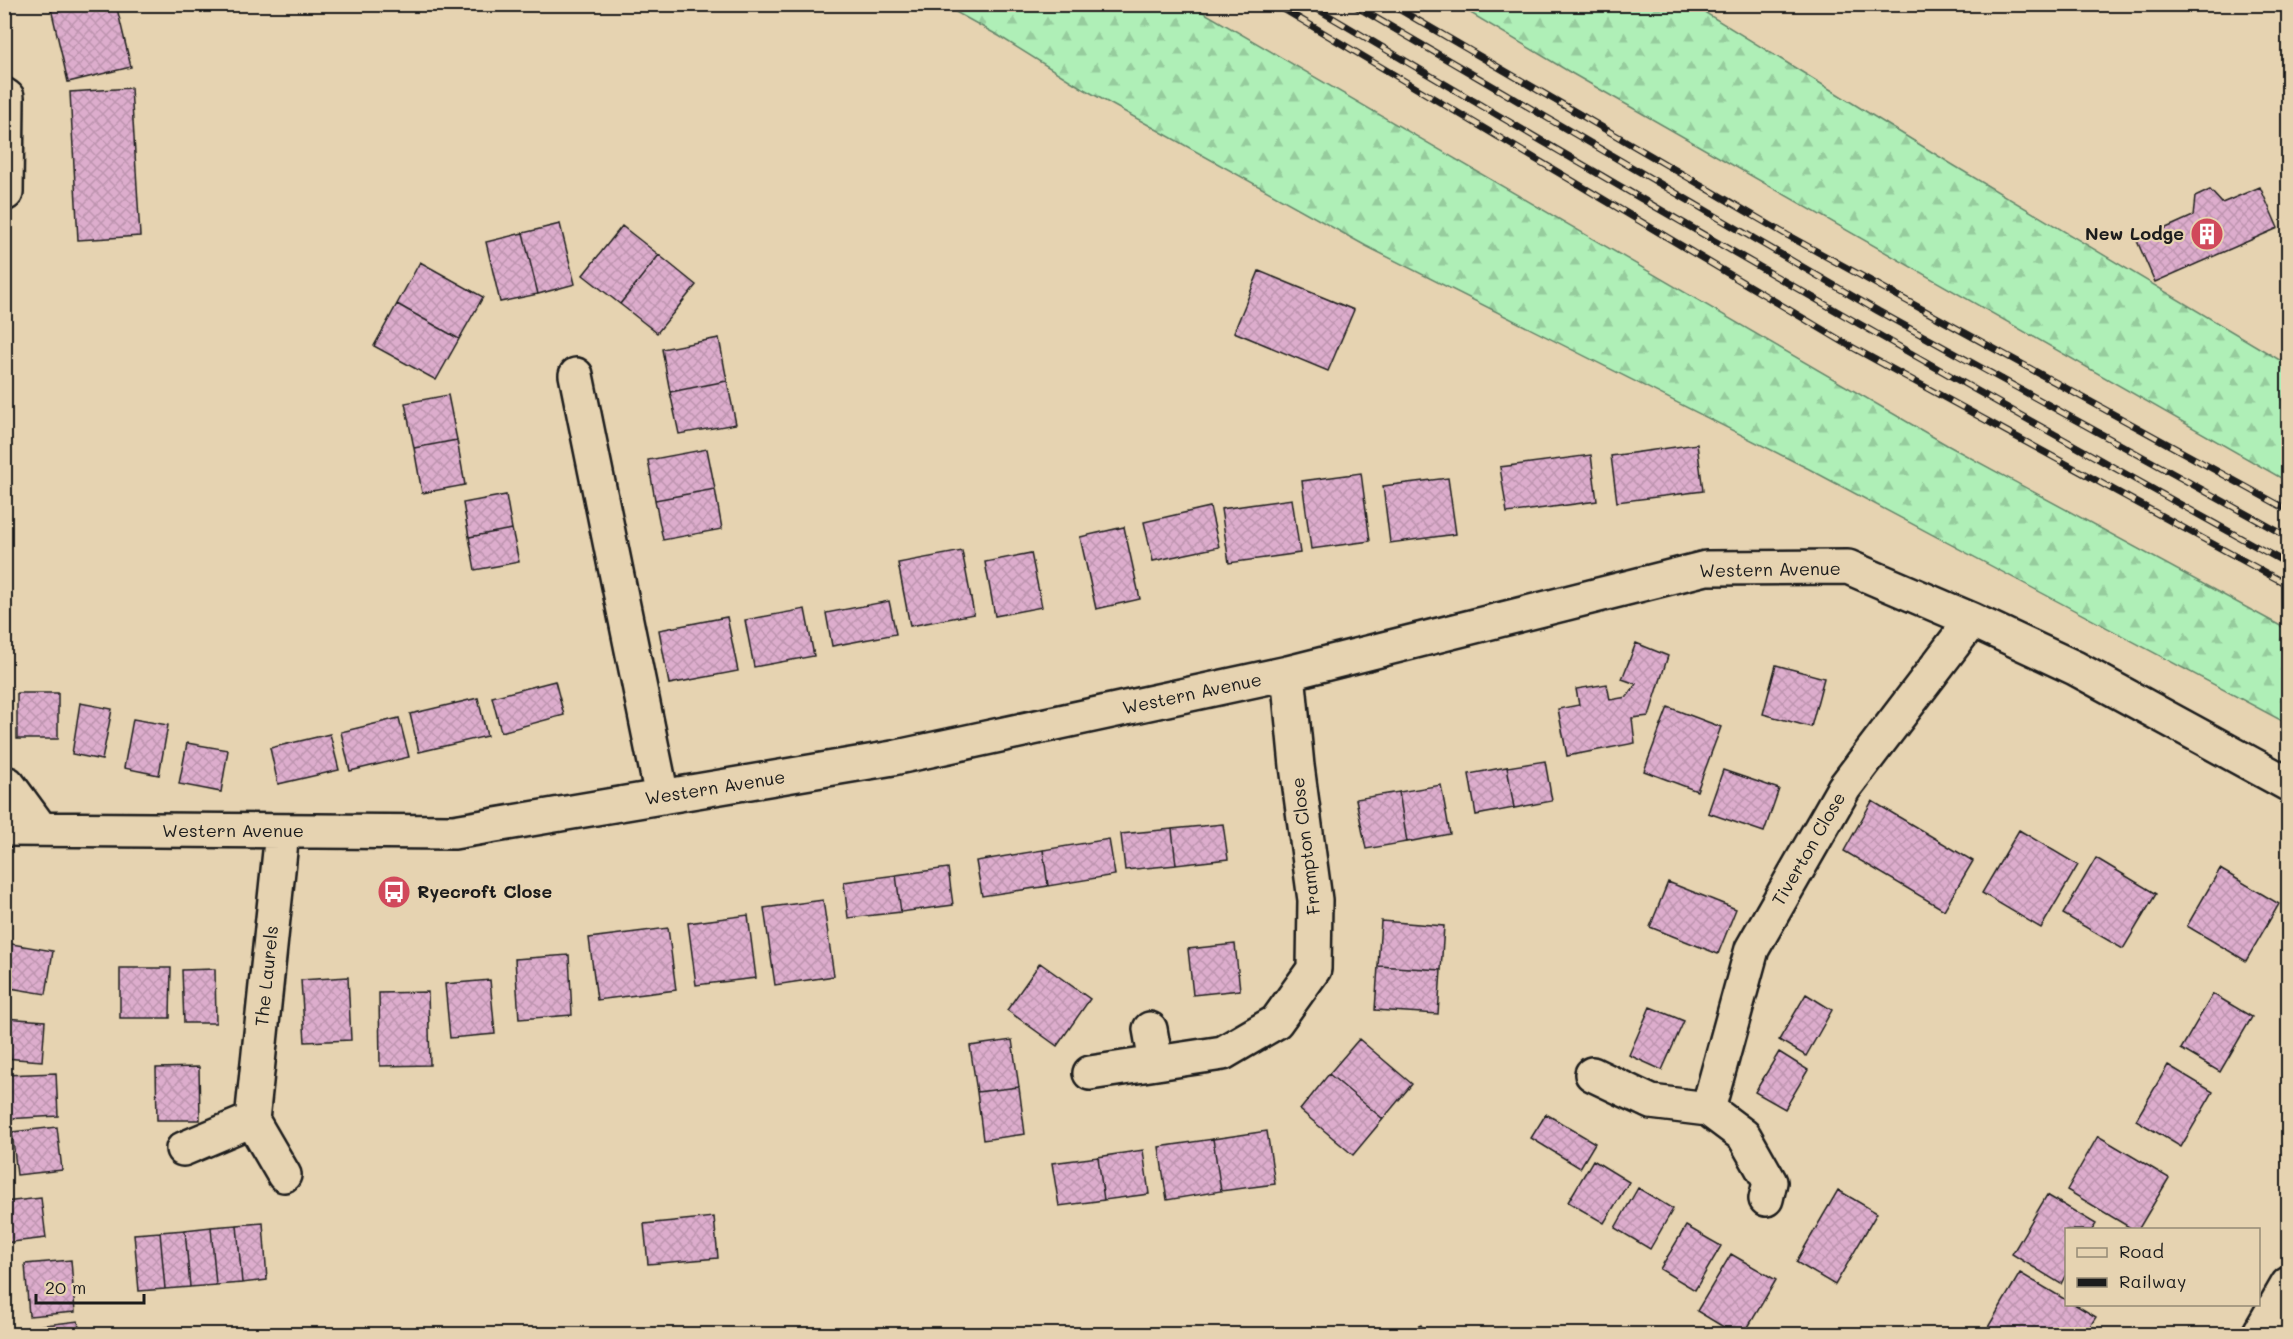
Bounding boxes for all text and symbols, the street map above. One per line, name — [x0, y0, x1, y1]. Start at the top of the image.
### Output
building icon: New Lodge — [2189, 216, 2225, 252]
place label: New Lodge — [2085, 221, 2184, 245]
street label: Western Avenue — [1699, 556, 1841, 582]
street label: Western Avenue — [1120, 667, 1264, 720]
street label: Western Avenue — [643, 764, 787, 810]
street label: Frampton Close — [1285, 776, 1325, 916]
street label: Tiverton Close — [1766, 787, 1850, 910]
street label: Western Avenue — [162, 818, 304, 842]
bus stop icon: Ryecroft Close — [376, 874, 412, 910]
place label: Ryecroft Close — [417, 879, 552, 903]
street label: The Laurels — [249, 924, 283, 1027]
legend — [2065, 1228, 2260, 1306]
text: Road — [2119, 1239, 2164, 1263]
scale bar — [36, 1267, 144, 1305]
text: Railway — [2119, 1269, 2186, 1293]
text: 20 m — [45, 1275, 86, 1299]

